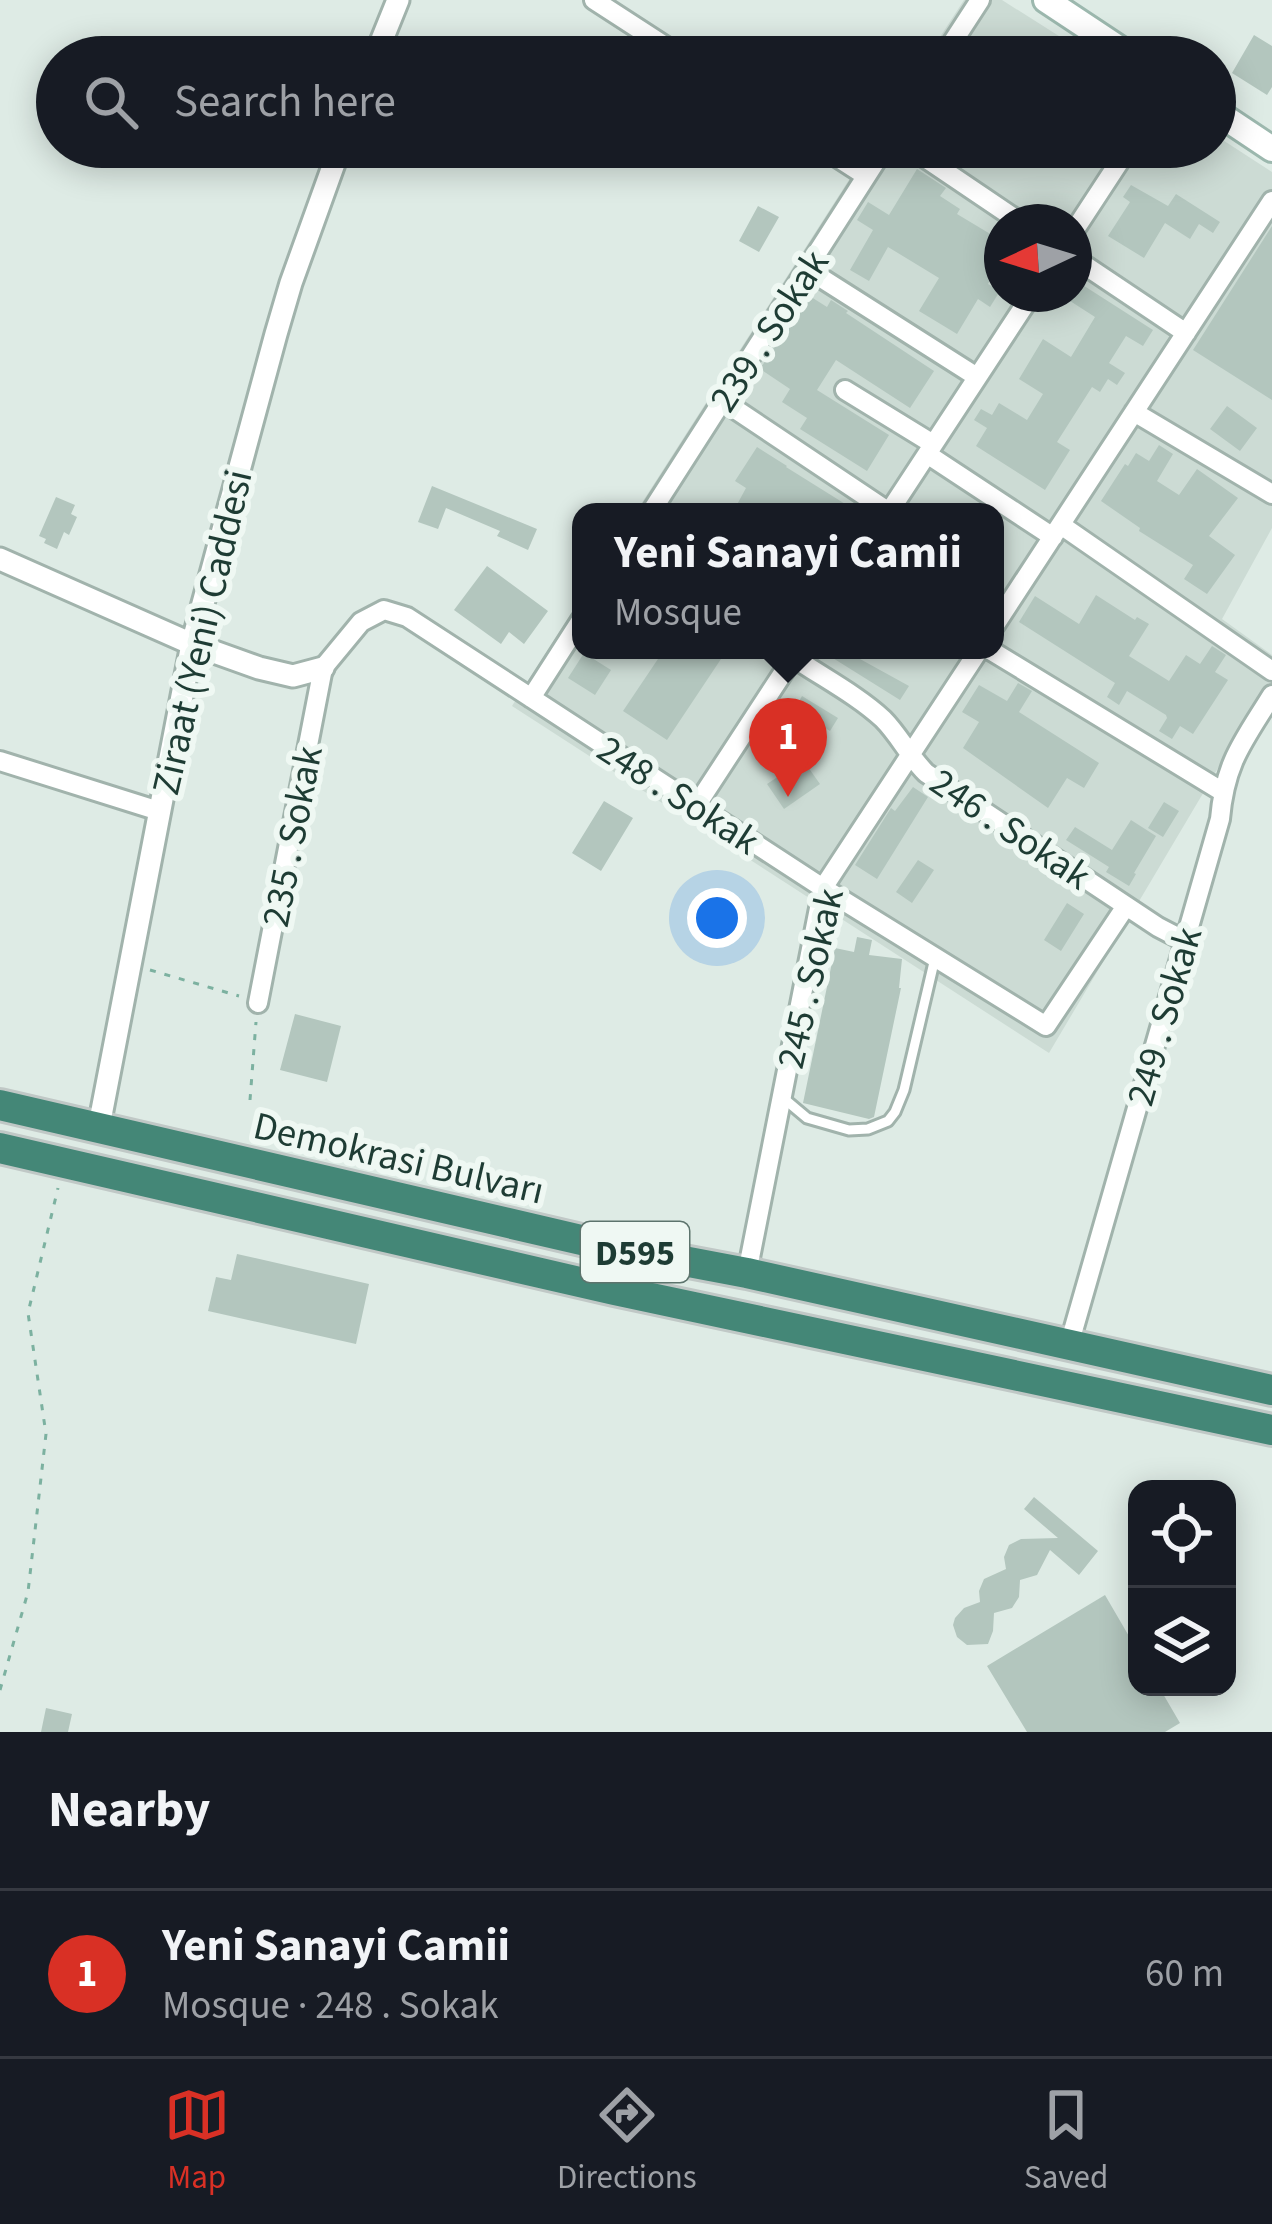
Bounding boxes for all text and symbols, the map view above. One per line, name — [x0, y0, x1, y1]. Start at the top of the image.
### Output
search box — [36, 36, 1236, 168]
icon: search — [78, 69, 144, 135]
text: Search here — [174, 70, 396, 134]
north arrow — [984, 204, 1092, 312]
street label: 239 . Sokak — [696, 239, 843, 423]
street label: Ziraat (Yeni) Caddesi — [138, 464, 268, 801]
popup — [572, 503, 1004, 659]
text: Yeni Sanayi Camii — [614, 521, 962, 585]
text: Mosque — [614, 585, 742, 641]
pin: 1 — [749, 698, 827, 797]
street label: 248 . Sokak — [586, 722, 770, 869]
street label: 235 . Sokak — [248, 741, 338, 932]
street label: 246 . Sokak — [918, 755, 1102, 904]
street label: 245 . Sokak — [763, 883, 859, 1074]
your location — [687, 888, 747, 948]
street label: 249 . Sokak — [1113, 921, 1217, 1112]
street label: Demokrasi Bulvarı — [248, 1098, 549, 1220]
road number: D595 — [581, 1222, 689, 1282]
map controls — [1128, 1480, 1236, 1696]
button: locate — [1128, 1480, 1236, 1588]
button: layers — [1128, 1588, 1236, 1696]
text: Nearby — [48, 1774, 210, 1846]
text: Yeni Sanayi Camii — [162, 1914, 510, 1978]
text: 1 — [77, 1946, 97, 2002]
text: 60 m — [1145, 1946, 1224, 2002]
text: Mosque · 248 . Sokak — [162, 1978, 499, 2034]
tab: Map — [164, 2082, 230, 2201]
tab: Directions — [557, 2082, 697, 2201]
tab: Saved — [1024, 2082, 1108, 2201]

